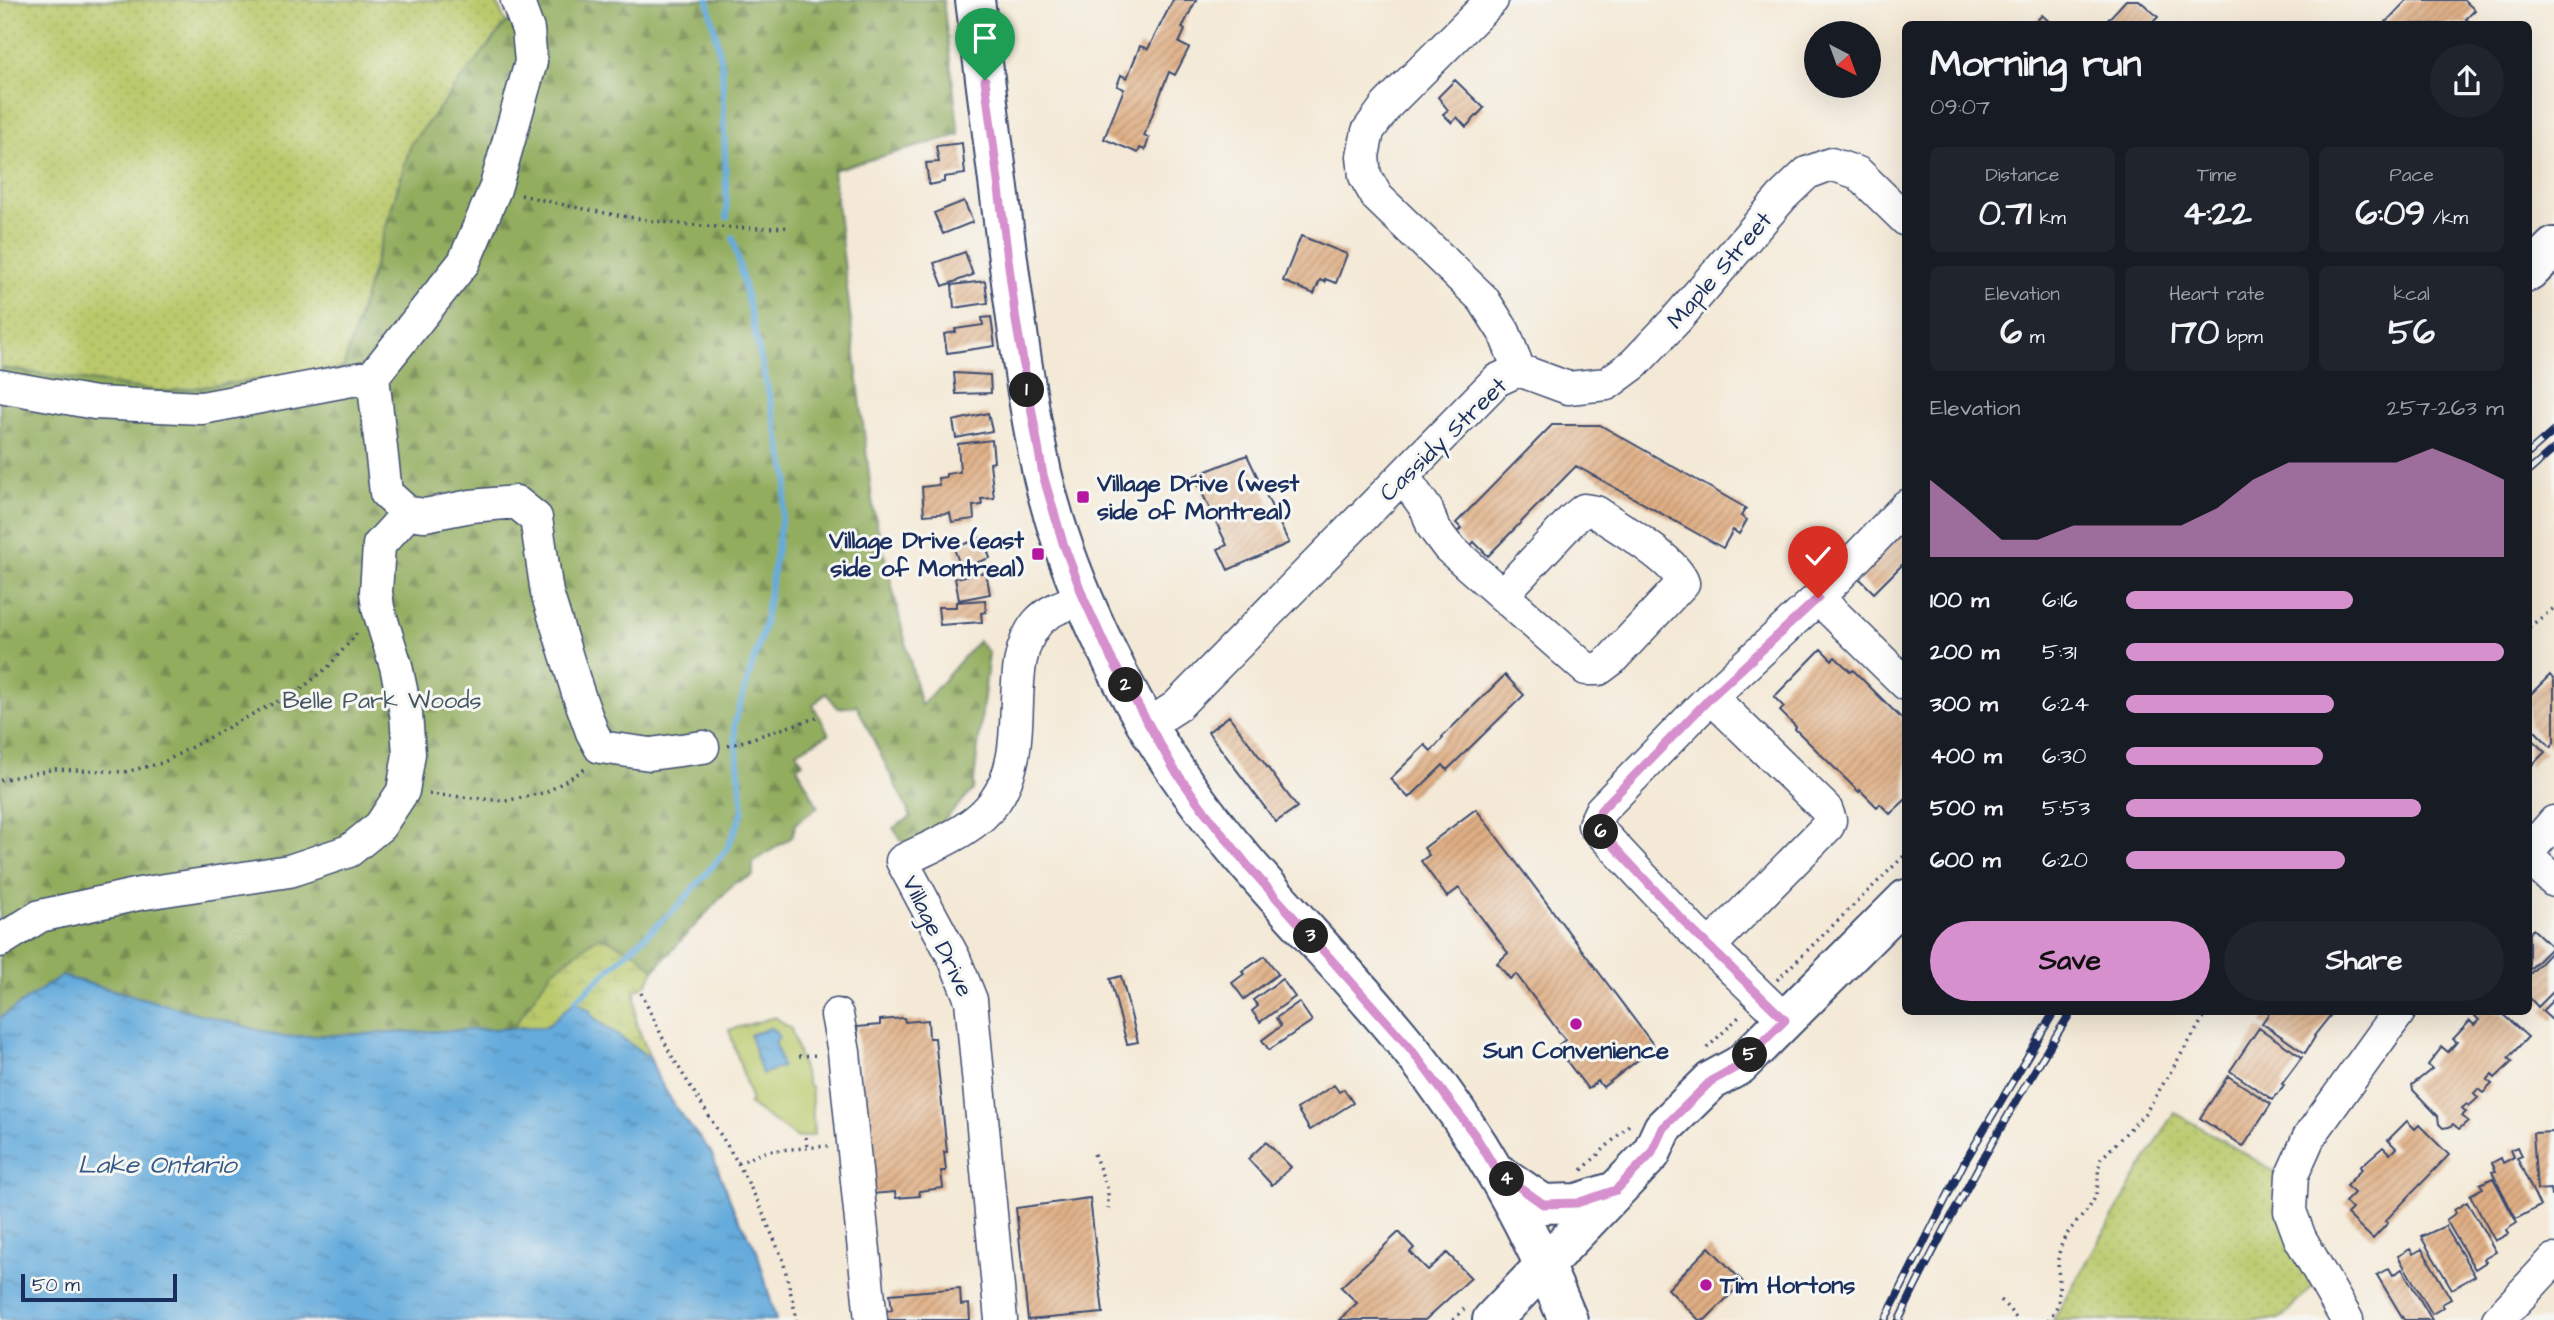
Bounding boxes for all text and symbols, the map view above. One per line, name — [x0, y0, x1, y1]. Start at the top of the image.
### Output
pin — [955, 8, 1015, 80]
icon: arrive — [966, 19, 1004, 57]
north arrow — [1804, 21, 1881, 98]
map controls — [1804, 21, 1881, 98]
text: Morning run — [1930, 39, 2142, 91]
button: share — [2430, 44, 2504, 118]
text: 09:07 — [1930, 91, 1990, 123]
text: Distance — [1985, 162, 2059, 189]
text: Time — [2197, 162, 2237, 189]
text: Pace — [2390, 162, 2434, 189]
text: 0.71 — [1979, 189, 2032, 238]
text: 4:22 — [2182, 189, 2252, 238]
text: 6:09 — [2355, 189, 2425, 238]
street label: Maple Street — [1659, 204, 1781, 337]
text: km — [2032, 205, 2066, 232]
text: /km — [2425, 205, 2468, 232]
text: Elevation — [1985, 281, 2060, 308]
text: Heart rate — [2169, 281, 2265, 308]
text: kcal — [2393, 281, 2430, 308]
text: 6 — [2000, 308, 2022, 357]
text: 170 — [2171, 308, 2219, 357]
text: 56 — [2388, 308, 2435, 357]
text: m — [2022, 324, 2045, 351]
text: bpm — [2219, 324, 2263, 351]
street label: Cassidy Street — [1372, 370, 1516, 510]
pin: 1 — [1010, 372, 1044, 408]
text: 1 — [1025, 376, 1028, 403]
text: Elevation — [1930, 392, 2021, 424]
text: 257–263 m — [2387, 392, 2504, 424]
place label: Village Drive (west side of Montreal) — [1096, 467, 1299, 529]
marker: Village Drive (west side of Montreal) — [1075, 489, 1091, 505]
place label: Village Drive (east side of Montreal) — [828, 524, 1025, 586]
pin — [1788, 526, 1848, 598]
icon: check — [1799, 537, 1837, 575]
marker: Village Drive (east side of Montreal) — [1030, 546, 1046, 562]
text: 100 m — [1930, 584, 1989, 616]
text: 6:16 — [2042, 584, 2078, 616]
text: 200 m — [1930, 636, 1999, 668]
text: 5:31 — [2042, 636, 2077, 668]
pin: 2 — [1108, 668, 1144, 702]
text: 2 — [1120, 671, 1131, 698]
park label: Belle Park Woods — [282, 684, 482, 718]
text: 300 m — [1930, 688, 1998, 720]
text: 6:24 — [2042, 688, 2089, 720]
text: 400 m — [1930, 740, 2002, 772]
text: 6:30 — [2042, 740, 2086, 772]
text: 500 m — [1930, 792, 2002, 824]
text: 5:53 — [2042, 792, 2090, 824]
pin: 6 — [1584, 814, 1618, 850]
text: 6 — [1595, 818, 1606, 845]
text: 600 m — [1930, 844, 2001, 876]
text: 6:20 — [2042, 844, 2088, 876]
street label: Village Drive — [892, 870, 981, 1003]
pin: 3 — [1294, 918, 1328, 954]
button: Save — [1930, 921, 2210, 1001]
button: Share — [2224, 921, 2504, 1001]
text: 3 — [1306, 922, 1315, 949]
marker: Sun Convenience — [1568, 1016, 1584, 1032]
place label: Sun Convenience — [1482, 1034, 1669, 1068]
pin: 5 — [1732, 1038, 1768, 1072]
text: 5 — [1743, 1041, 1756, 1068]
water label: Lake Ontario — [78, 1147, 239, 1183]
pin: 4 — [1490, 1162, 1524, 1196]
text: 4 — [1500, 1165, 1513, 1192]
place label: Tim Hortons — [1719, 1269, 1855, 1303]
scale bar — [21, 1271, 177, 1303]
text: 50 m — [32, 1272, 80, 1299]
marker: Tim Hortons — [1698, 1277, 1714, 1293]

